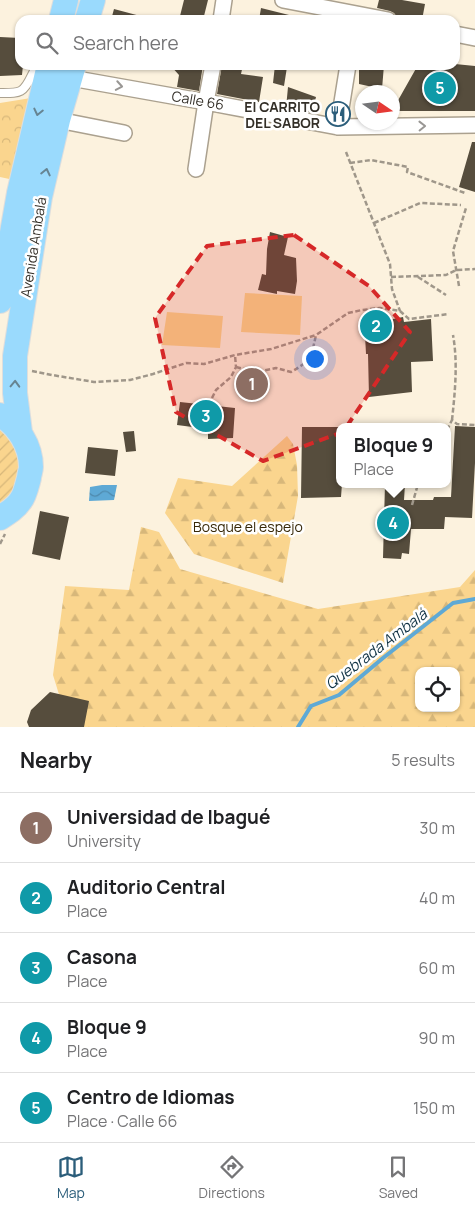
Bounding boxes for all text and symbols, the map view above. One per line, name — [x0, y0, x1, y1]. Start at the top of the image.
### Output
search box — [15, 15, 460, 70]
icon: search — [33, 29, 61, 57]
text: Search here — [73, 30, 179, 56]
pin: 5 — [424, 69, 456, 107]
one-way arrow — [115, 81, 124, 91]
north arrow — [355, 85, 400, 130]
street label: Calle 66 — [170, 86, 226, 114]
place label: El CARRITO DEL SABOR — [244, 97, 320, 132]
restaurant icon: El CARRITO DEL SABOR — [325, 101, 351, 127]
one-way arrow — [33, 108, 44, 117]
one-way arrow — [418, 121, 426, 131]
one-way arrow — [40, 167, 51, 176]
street label: Avenida Ambalá — [16, 195, 50, 299]
pin: 2 — [360, 307, 392, 345]
your location — [302, 346, 328, 372]
pin: 1 — [236, 365, 268, 403]
one-way arrow — [10, 380, 20, 388]
pin: 3 — [190, 397, 222, 435]
popup — [336, 423, 451, 488]
text: Bloque 9 — [354, 432, 433, 458]
text: Place — [354, 458, 394, 480]
pin: 4 — [377, 504, 409, 542]
park label: Bosque el espejo — [193, 517, 303, 536]
water label: Quebrada Ambalá — [321, 603, 432, 694]
map controls — [415, 667, 460, 712]
button: locate — [415, 667, 460, 712]
text: Nearby — [20, 746, 92, 774]
text: 5 results — [391, 749, 455, 771]
text: Universidad de Ibagué — [67, 804, 270, 830]
text: 1 — [32, 817, 40, 839]
text: 30 m — [420, 817, 455, 839]
text: University — [67, 830, 141, 852]
text: Auditorio Central — [67, 874, 226, 900]
text: 2 — [31, 887, 41, 909]
text: 40 m — [419, 887, 455, 909]
text: Place — [67, 900, 107, 922]
text: Casona — [67, 944, 137, 970]
text: 3 — [31, 957, 41, 979]
text: 60 m — [419, 957, 455, 979]
text: Place — [67, 970, 107, 992]
text: Bloque 9 — [67, 1014, 147, 1040]
text: 4 — [31, 1027, 41, 1049]
text: 90 m — [419, 1027, 455, 1049]
text: Place — [67, 1040, 107, 1062]
text: Centro de Idiomas — [67, 1084, 235, 1110]
text: 5 — [31, 1097, 41, 1119]
text: 150 m — [413, 1097, 455, 1119]
text: Place · Calle 66 — [67, 1110, 178, 1132]
tab: Map — [57, 1153, 85, 1202]
tab: Directions — [199, 1153, 265, 1202]
tab: Saved — [379, 1153, 418, 1202]

